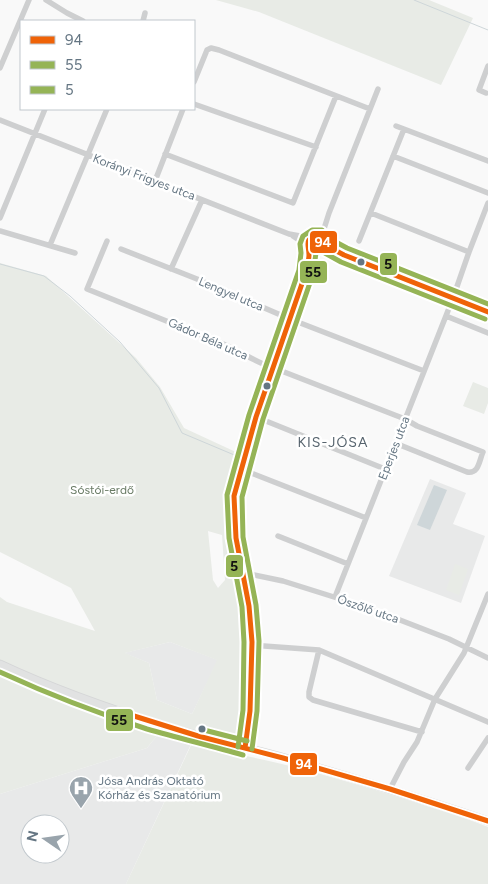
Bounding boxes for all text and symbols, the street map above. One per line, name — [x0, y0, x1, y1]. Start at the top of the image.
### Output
legend — [20, 20, 195, 110]
text: 94 — [65, 31, 83, 49]
text: 55 — [65, 56, 82, 74]
text: 5 — [65, 81, 74, 99]
street label: Korányi Frigyes utca — [91, 151, 197, 203]
line badge: 94 — [309, 230, 338, 254]
text: 94 — [315, 234, 332, 251]
line badge: 5 — [379, 252, 398, 276]
text: 5 — [384, 256, 392, 273]
unlabelled marker — [356, 257, 366, 267]
line badge: 55 — [299, 260, 328, 284]
text: 55 — [305, 264, 321, 281]
street label: Lengyel utca — [197, 274, 265, 314]
street label: Gádor Béla utca — [166, 315, 250, 363]
unlabelled marker — [262, 381, 272, 391]
street label: Eperjes utca — [375, 414, 413, 482]
district label: KIS-JÓSA — [298, 434, 368, 451]
park label: Sóstói-erdő — [70, 483, 134, 497]
line badge: 5 — [225, 554, 244, 578]
text: 5 — [230, 558, 238, 575]
street label: Ószőlő utca — [335, 592, 401, 626]
line badge: 55 — [105, 708, 134, 732]
text: 55 — [111, 712, 127, 729]
unlabelled marker — [197, 724, 207, 734]
line badge: 94 — [289, 752, 318, 776]
text: 94 — [296, 756, 313, 773]
place label: Jósa András Oktató Kórház és Szanatórium — [98, 774, 220, 802]
hospital icon: Jósa András Oktató Kórház és Szanatórium — [68, 775, 94, 809]
north arrow — [20, 814, 70, 864]
text: N — [23, 829, 42, 843]

